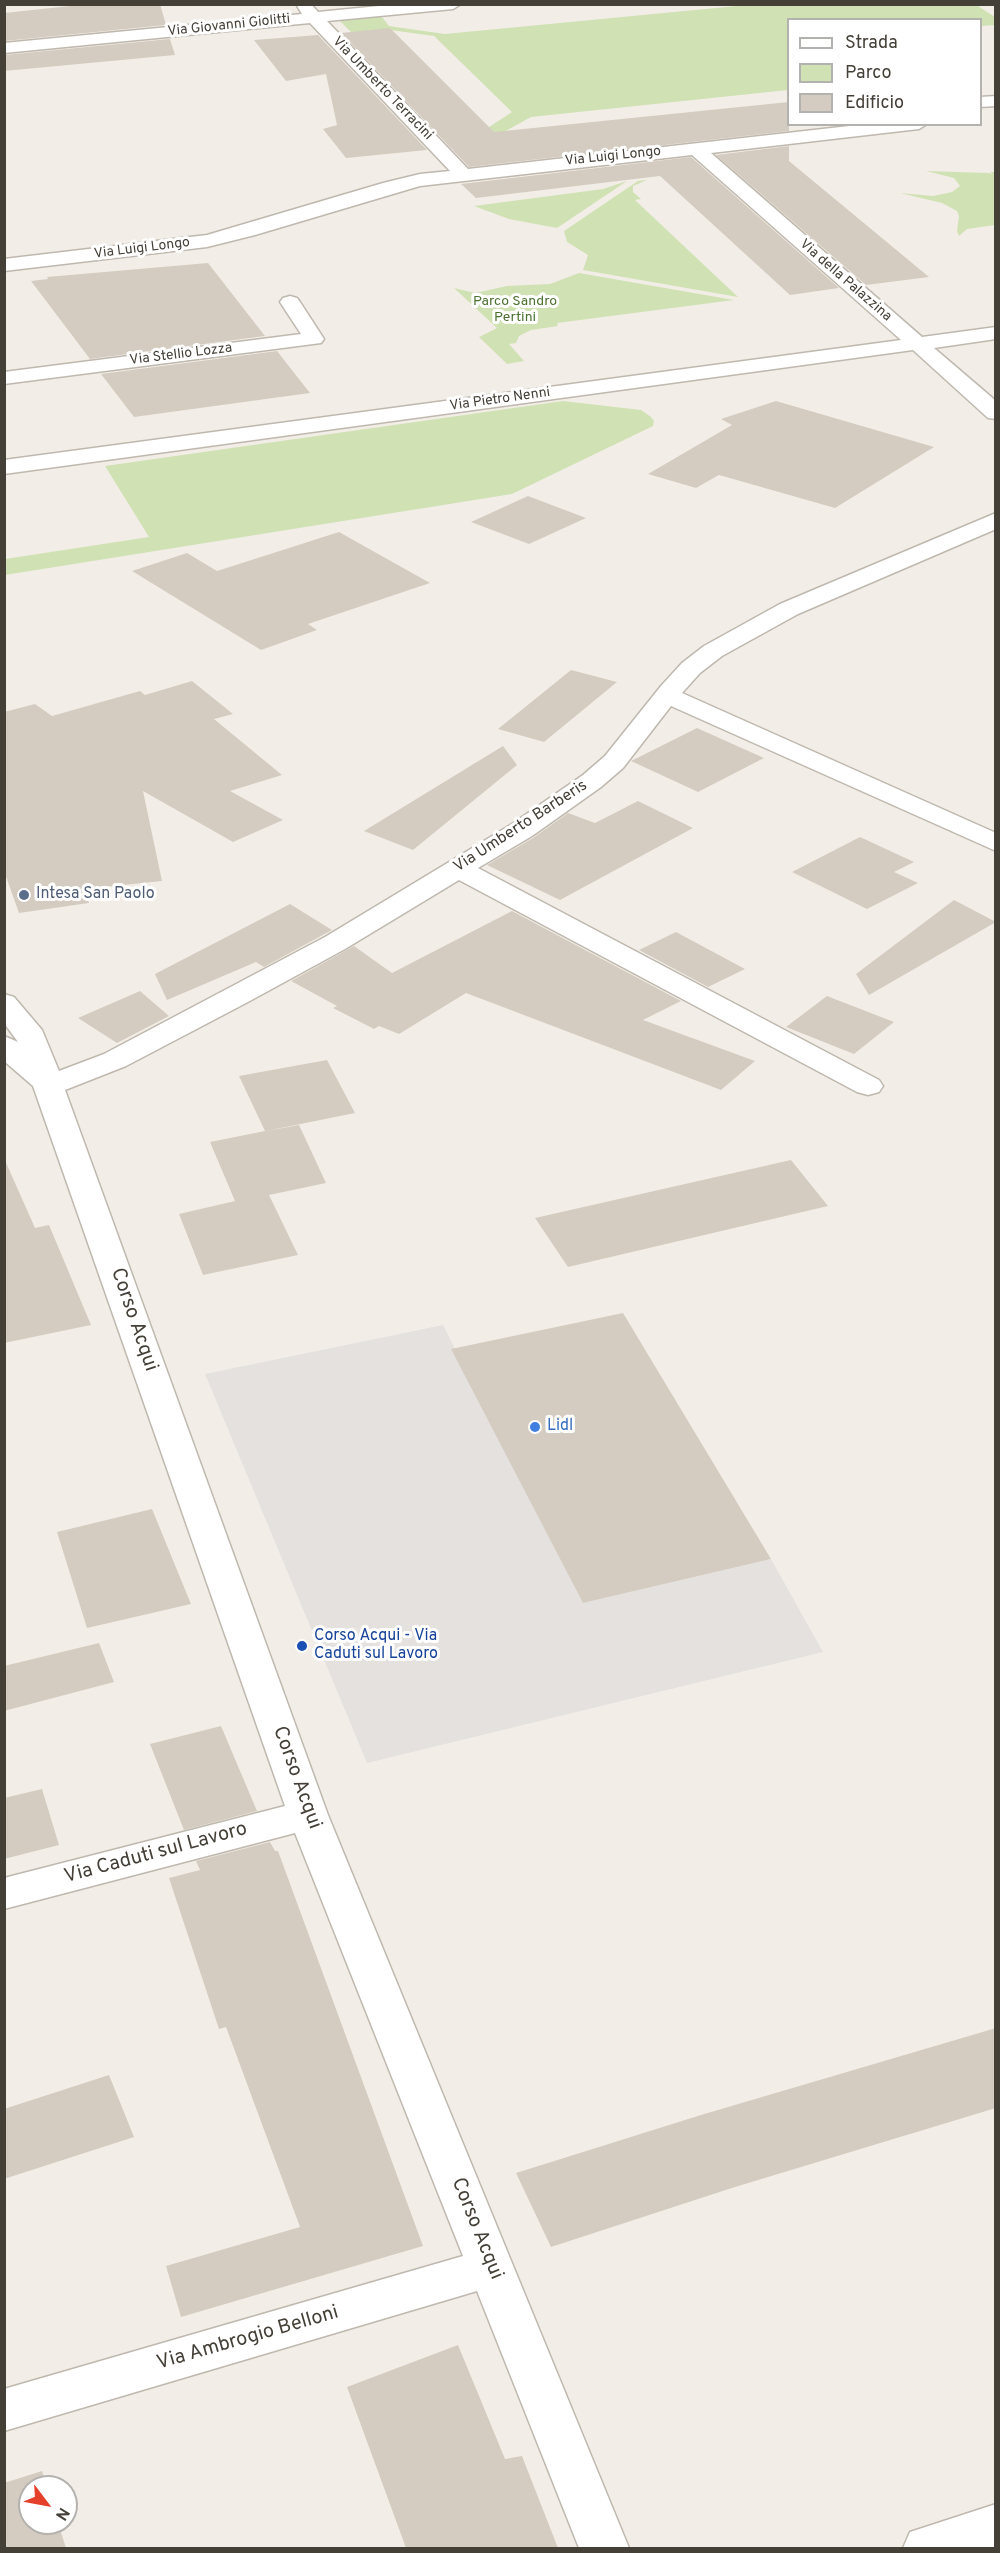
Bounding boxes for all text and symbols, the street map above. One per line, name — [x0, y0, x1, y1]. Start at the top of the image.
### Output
street label: Via Giovanni Giolitti — [167, 11, 291, 41]
legend — [787, 18, 982, 126]
text: Strada — [845, 32, 898, 55]
street label: Via Umberto Terracini — [328, 34, 436, 144]
text: Parco — [845, 62, 891, 85]
text: Edificio — [845, 92, 904, 115]
street label: Via Luigi Longo — [564, 144, 662, 170]
street label: Via Luigi Longo — [93, 235, 191, 263]
street label: Via della Palazzina — [795, 236, 895, 326]
park label: Parco Sandro Pertini — [473, 294, 557, 326]
street label: Via Stellio Lozza — [129, 340, 233, 370]
street label: Via Pietro Nenni — [449, 385, 551, 415]
street label: Via Umberto Barberis — [451, 777, 591, 877]
place label: Intesa San Paolo — [36, 885, 155, 905]
marker: Intesa San Paolo — [17, 888, 31, 902]
street label: Corso Acqui — [104, 1265, 162, 1375]
place label: Lidl — [547, 1417, 573, 1437]
marker: Lidl — [528, 1420, 542, 1434]
place label: Corso Acqui - Via Caduti sul Lavoro — [314, 1627, 438, 1665]
marker: Corso Acqui - Via Caduti sul Lavoro — [295, 1639, 309, 1653]
street label: Corso Acqui — [266, 1723, 326, 1833]
street label: Via Caduti sul Lavoro — [62, 1818, 250, 1890]
street label: Corso Acqui — [445, 2175, 507, 2283]
street label: Via Ambrogio Belloni — [154, 2302, 342, 2376]
north arrow — [18, 2475, 78, 2535]
text: N — [50, 2503, 73, 2524]

